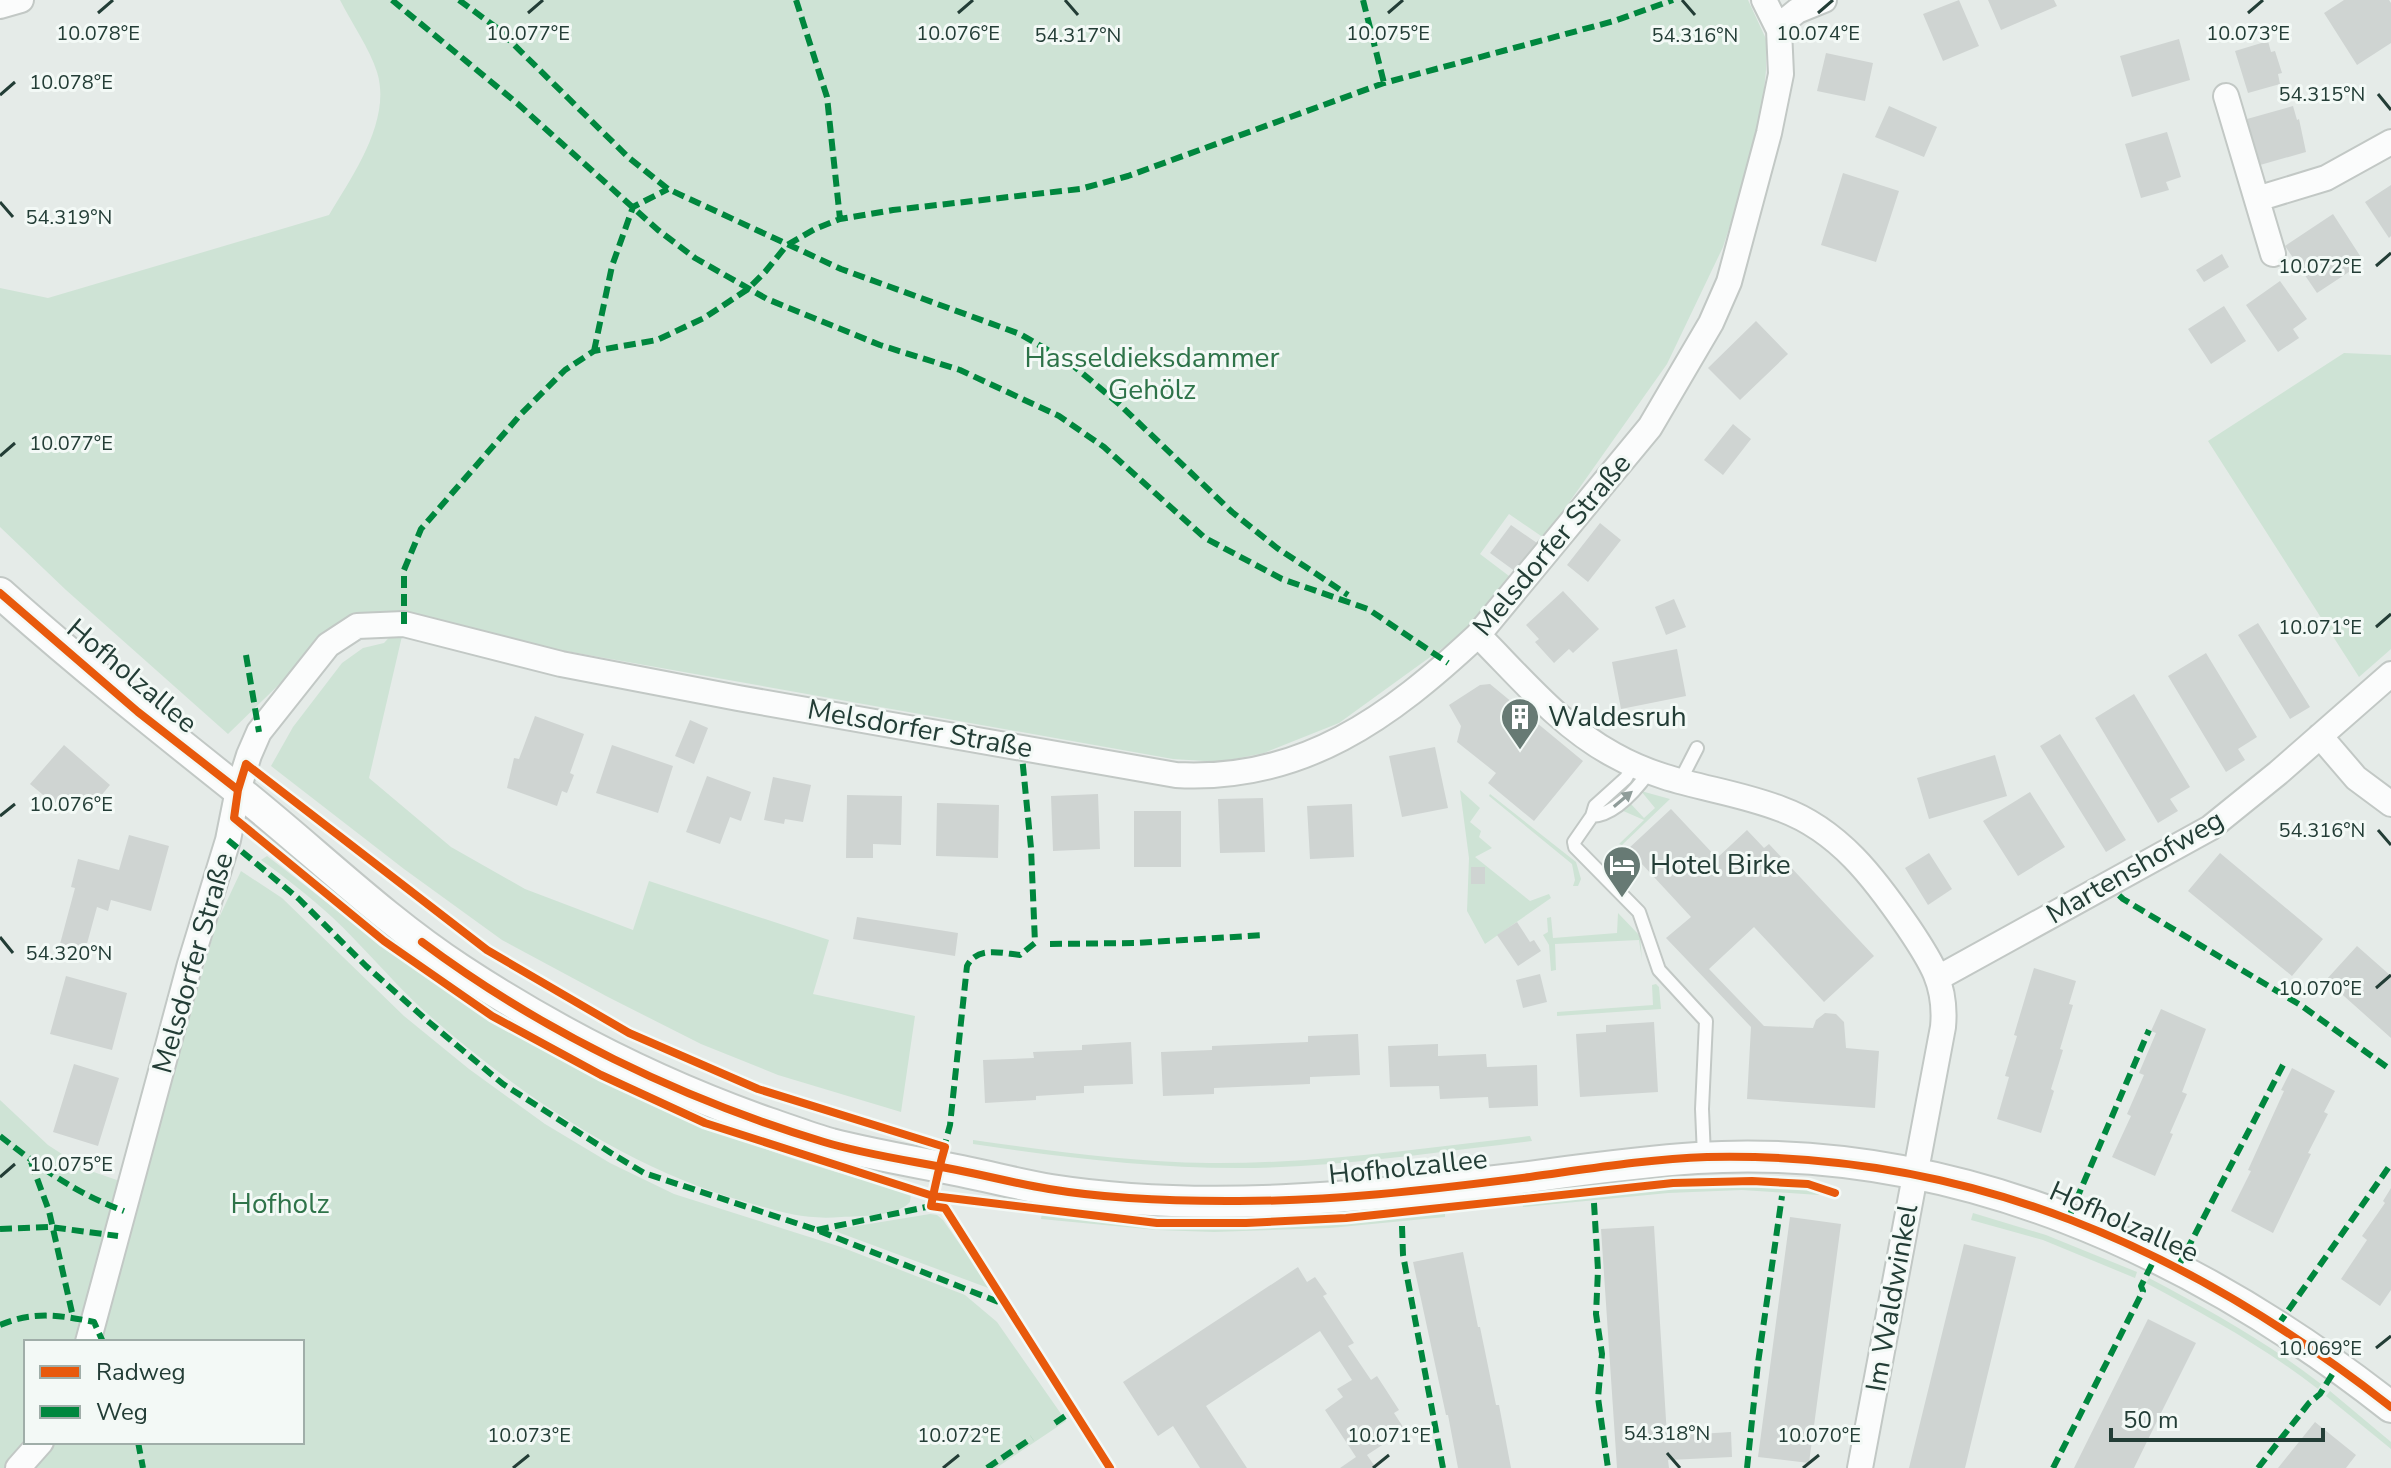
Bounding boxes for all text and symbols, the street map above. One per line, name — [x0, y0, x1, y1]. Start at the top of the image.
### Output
text: 10.078°E — [56, 20, 140, 47]
text: 10.077°E — [486, 20, 570, 47]
text: 10.076°E — [916, 20, 1000, 47]
text: 10.075°E — [1346, 20, 1430, 47]
text: 10.074°E — [1776, 20, 1860, 47]
text: 10.073°E — [2206, 20, 2290, 47]
text: 54.317°N — [1035, 22, 1121, 49]
text: 54.316°N — [1652, 22, 1738, 49]
text: 10.078°E — [29, 69, 113, 96]
text: 54.315°N — [2279, 81, 2365, 108]
text: 54.319°N — [26, 204, 112, 231]
text: 10.072°E — [2278, 253, 2362, 280]
park label: Hasseldieksdammer Gehölz — [1024, 339, 1280, 409]
text: 10.077°E — [29, 430, 113, 457]
street label: Melsdorfer Straße — [1464, 445, 1640, 645]
street label: Hofholzallee — [59, 610, 205, 742]
text: 10.071°E — [2278, 614, 2362, 641]
street label: Melsdorfer Straße — [804, 690, 1036, 768]
building icon: Waldesruh — [1499, 696, 1541, 751]
place label: Waldesruh — [1548, 698, 1687, 736]
text: 10.076°E — [29, 791, 113, 818]
one-way arrow — [1614, 791, 1633, 809]
street label: Martenshofweg — [2040, 801, 2230, 933]
text: 54.316°N — [2279, 817, 2365, 844]
hotel icon: Hotel Birke — [1601, 844, 1643, 899]
place label: Hotel Birke — [1650, 846, 1791, 884]
street label: Melsdorfer Straße — [143, 848, 243, 1078]
text: 54.320°N — [26, 940, 112, 967]
text: 10.070°E — [2278, 975, 2362, 1002]
street label: Hofholzallee — [1327, 1140, 1489, 1194]
text: 10.075°E — [29, 1151, 113, 1178]
street label: Hofholzallee — [2043, 1172, 2205, 1272]
park label: Hofholz — [231, 1185, 329, 1223]
street label: Im Waldwinkel — [1857, 1201, 1927, 1395]
text: 10.069°E — [2278, 1335, 2362, 1362]
legend — [24, 1340, 304, 1444]
text: Radweg — [96, 1356, 186, 1388]
scale bar — [2111, 1392, 2323, 1442]
text: Weg — [96, 1396, 148, 1428]
text: 50 m — [2123, 1404, 2179, 1436]
text: 54.318°N — [1624, 1420, 1710, 1447]
text: 10.073°E — [487, 1422, 571, 1449]
text: 10.072°E — [917, 1422, 1001, 1449]
text: 10.071°E — [1347, 1422, 1431, 1449]
text: 10.070°E — [1777, 1422, 1861, 1449]

